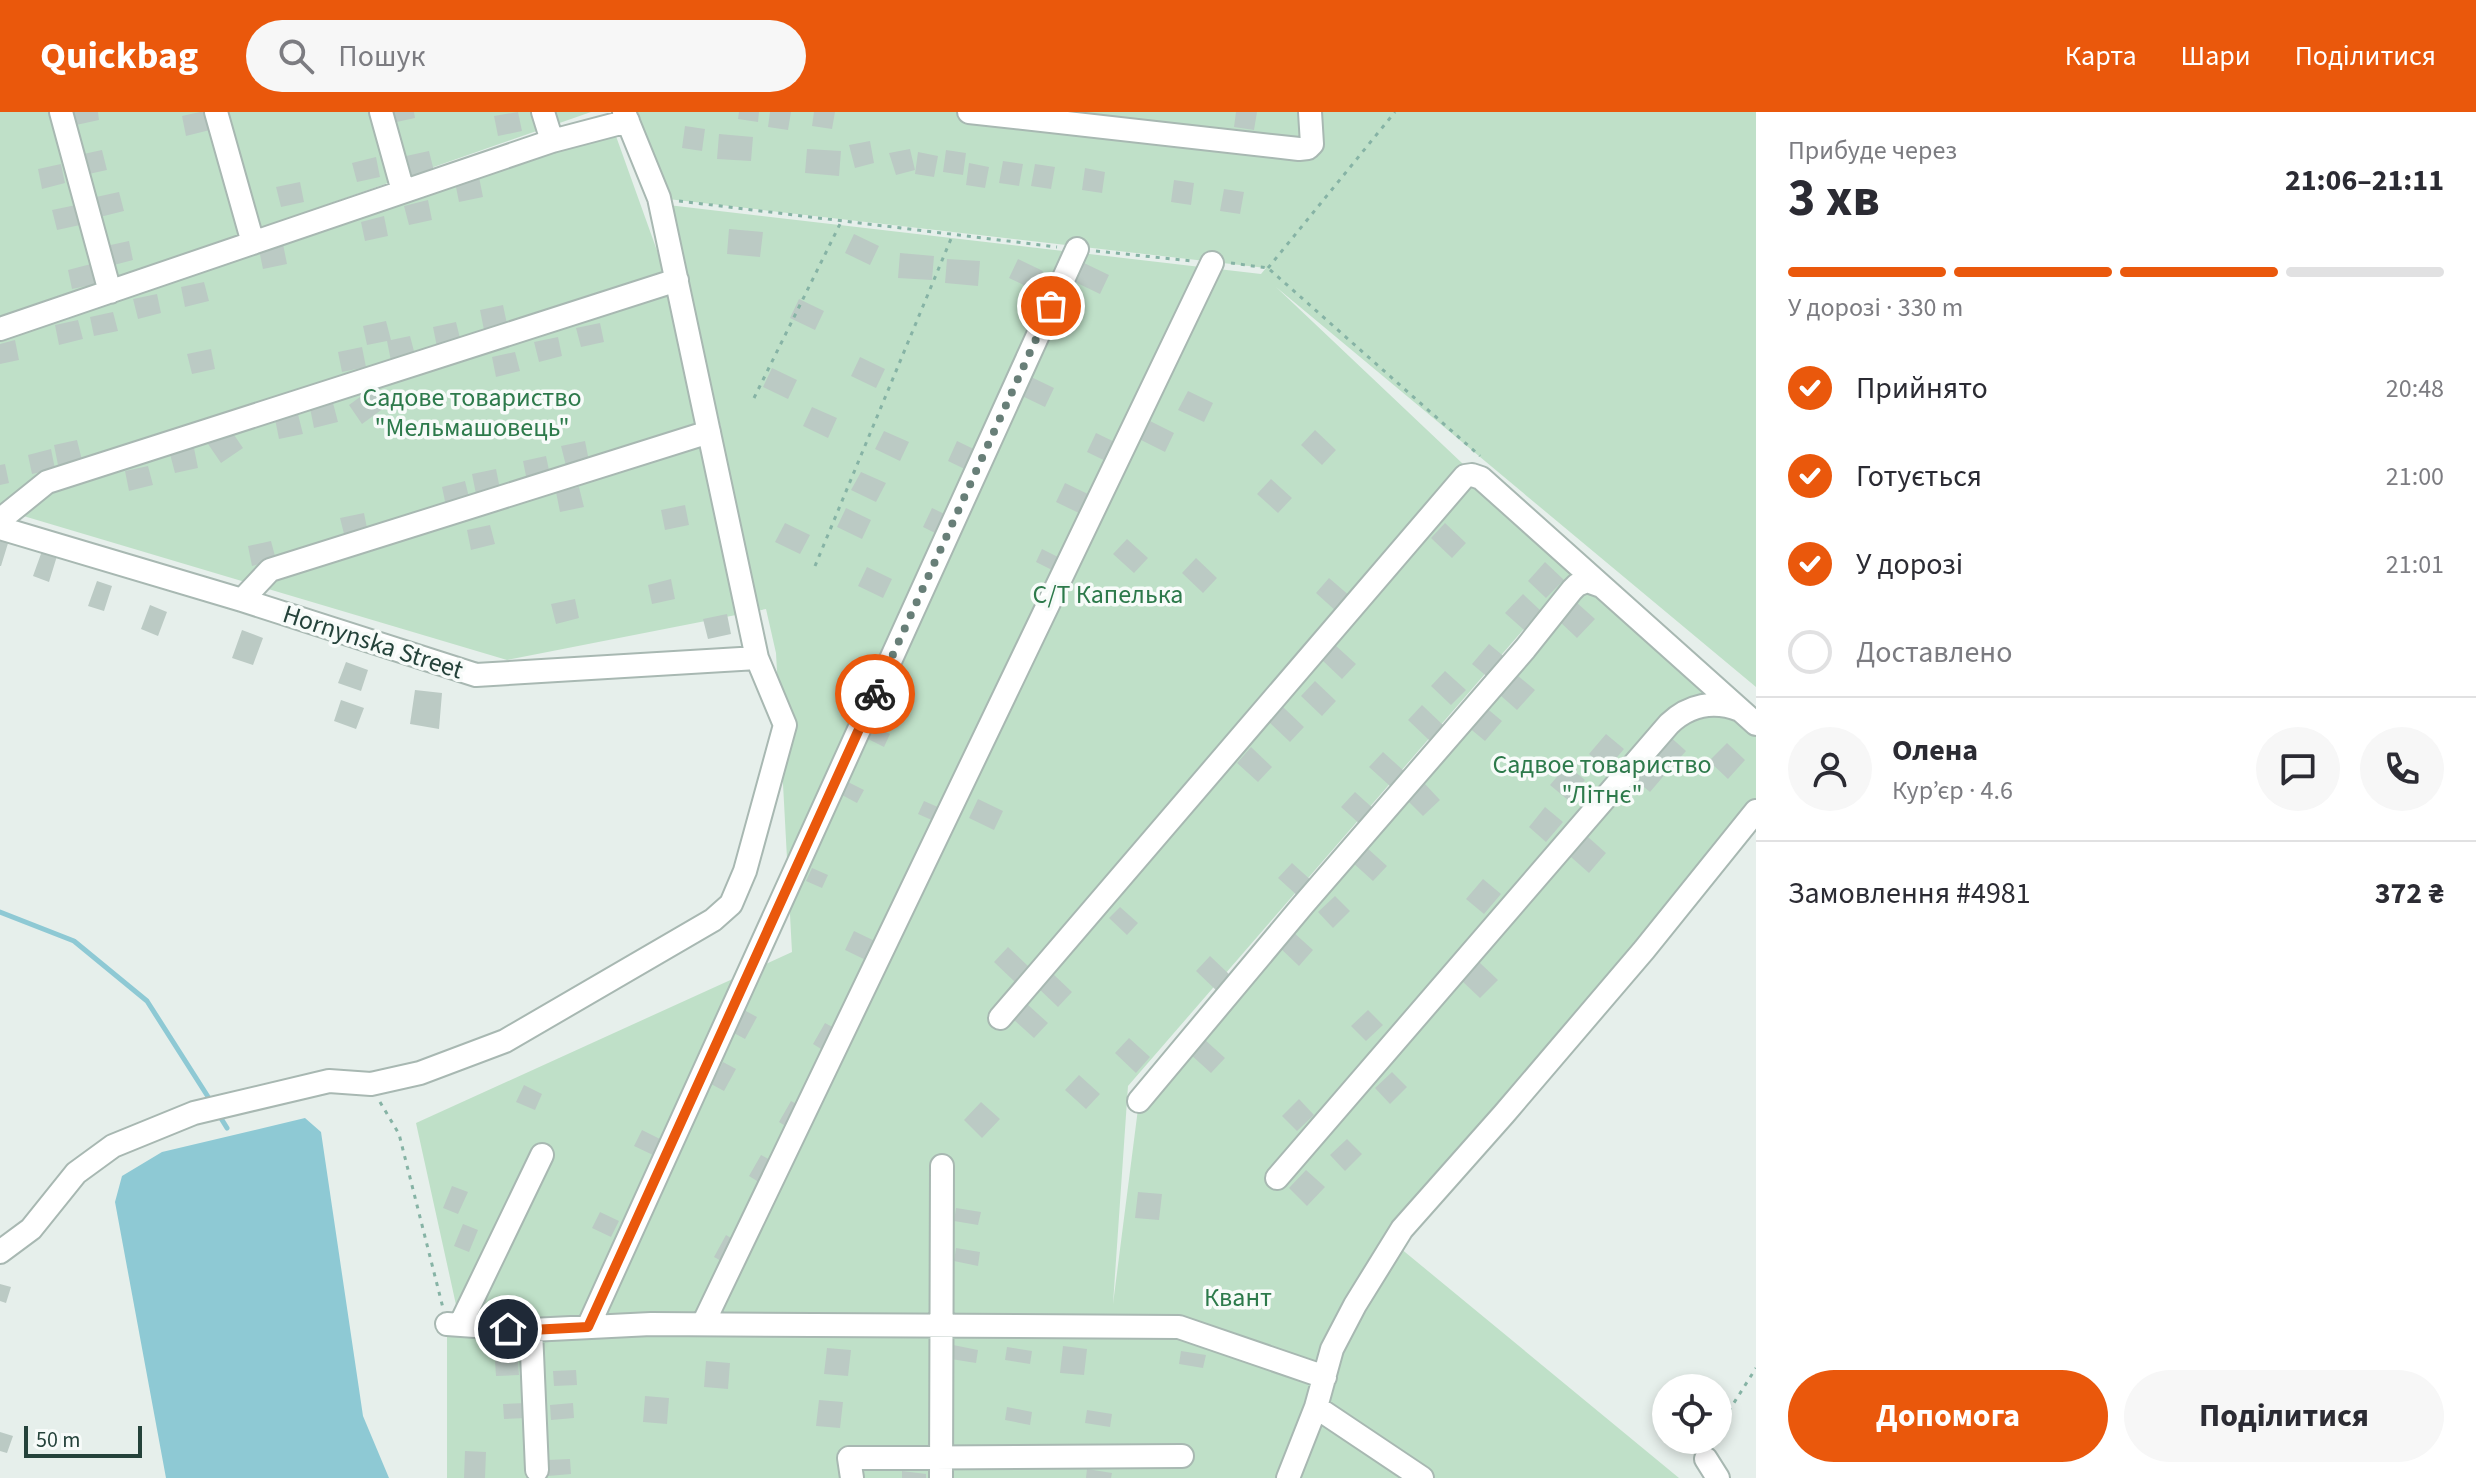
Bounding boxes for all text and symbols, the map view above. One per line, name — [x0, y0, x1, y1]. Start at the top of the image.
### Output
search box — [246, 20, 806, 92]
text: Quickbag — [40, 29, 198, 83]
icon: search — [274, 34, 318, 78]
text: Пошук — [338, 35, 425, 78]
text: Карта — [2065, 36, 2137, 76]
text: Шари — [2181, 36, 2251, 76]
text: Поділитися — [2295, 36, 2436, 76]
text: Прибуде через — [1788, 132, 1957, 169]
text: 21:06–21:11 — [2285, 159, 2444, 202]
text: 3 хв — [1788, 162, 1880, 236]
pin — [1017, 272, 1085, 340]
icon: bag — [1029, 284, 1073, 328]
text: У дорозі · 330 m — [1788, 289, 1963, 326]
icon: check — [1788, 366, 1832, 410]
text: Прийнято — [1856, 367, 1988, 410]
text: 20:48 — [2386, 370, 2444, 407]
park label: Садове товариство "Мельмашовець" — [362, 379, 582, 446]
icon: check — [1788, 454, 1832, 498]
text: Готується — [1856, 455, 1982, 498]
text: 21:00 — [2386, 458, 2444, 495]
icon: check — [1788, 542, 1832, 586]
text: У дорозі — [1856, 543, 1963, 586]
text: 21:01 — [2386, 546, 2444, 583]
park label: С/Т Капелька — [1033, 576, 1183, 613]
street label: Hornynska Street — [278, 595, 468, 689]
text: Доставлено — [1856, 631, 2012, 674]
courier — [835, 654, 915, 734]
icon: bike — [853, 672, 897, 716]
button: person — [1788, 727, 1872, 811]
button: chat — [2256, 727, 2340, 811]
button: phone — [2360, 727, 2444, 811]
text: Олена — [1892, 729, 1978, 772]
park label: Садвое товариство "Літнє" — [1492, 746, 1712, 813]
text: Кур’єр · 4.6 — [1892, 772, 2013, 809]
text: Замовлення #4981 — [1788, 872, 2031, 915]
text: 372 ₴ — [2375, 872, 2444, 915]
park label: Квант — [1204, 1279, 1272, 1316]
pin — [474, 1295, 542, 1363]
icon: home — [486, 1307, 530, 1351]
button: Допомога — [1788, 1370, 2108, 1462]
button: Поділитися — [2124, 1370, 2444, 1462]
map controls — [1652, 1374, 1732, 1454]
button: locate — [1652, 1374, 1732, 1454]
scale bar — [24, 1422, 142, 1458]
text: 50 m — [36, 1424, 81, 1456]

